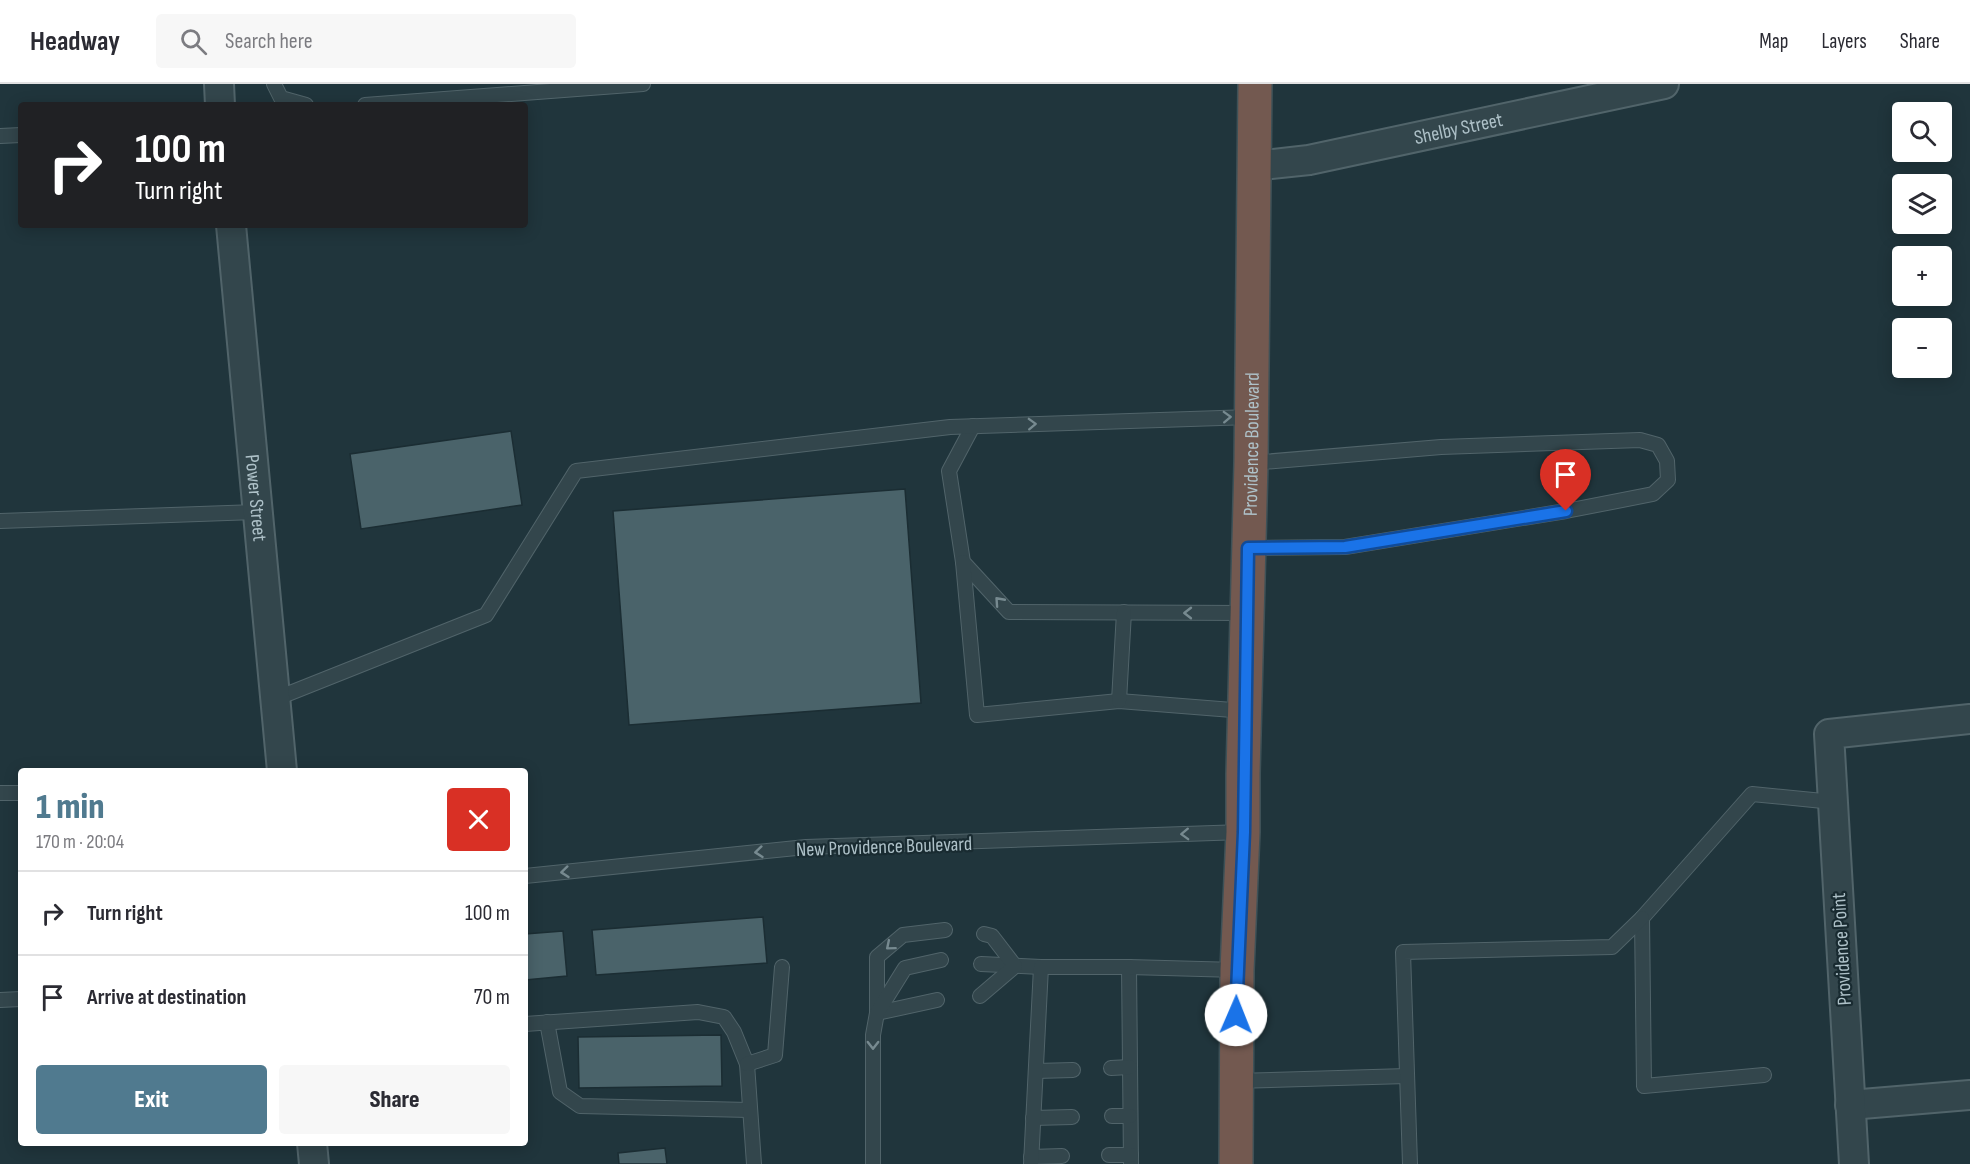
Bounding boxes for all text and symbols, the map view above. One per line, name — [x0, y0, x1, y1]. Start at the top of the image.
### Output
search box — [156, 14, 576, 68]
text: Headway — [30, 25, 120, 58]
icon: search — [177, 25, 210, 58]
text: Search here — [225, 28, 312, 55]
text: Map — [1759, 29, 1788, 54]
text: Layers — [1821, 29, 1867, 54]
text: Share — [1900, 29, 1940, 54]
map controls — [1892, 102, 1952, 378]
button: search — [1892, 102, 1952, 162]
street label: Shelby Street — [1412, 108, 1505, 150]
text: 100 m — [135, 124, 226, 175]
icon: right — [36, 126, 114, 204]
button: layers — [1892, 174, 1952, 234]
text: Turn right — [135, 175, 222, 207]
button: + — [1892, 246, 1952, 306]
button: − — [1892, 318, 1952, 378]
street label: Providence Boulevard — [1239, 372, 1265, 516]
one-way arrow — [1222, 411, 1231, 424]
one-way arrow — [1027, 417, 1036, 430]
pin — [1540, 449, 1591, 511]
street label: Power Street — [239, 453, 271, 542]
icon: arrive — [1549, 458, 1582, 491]
one-way arrow — [995, 597, 1006, 608]
one-way arrow — [1184, 607, 1193, 619]
text: 1 min — [36, 786, 104, 829]
button: close — [447, 788, 510, 851]
one-way arrow — [1180, 828, 1189, 841]
text: 170 m · 20:04 — [36, 830, 124, 854]
street label: New Providence Boulevard — [796, 832, 973, 862]
one-way arrow — [755, 845, 764, 858]
one-way arrow — [561, 865, 570, 878]
street label: Providence Point — [1827, 892, 1857, 1006]
icon: right — [36, 897, 69, 930]
text: Turn right — [87, 900, 163, 927]
text: 100 m — [465, 900, 510, 927]
one-way arrow — [886, 939, 897, 950]
icon: arrive — [36, 981, 69, 1014]
position arrow — [1204, 983, 1268, 1047]
text: Arrive at destination — [87, 984, 246, 1011]
text: 70 m — [474, 984, 510, 1011]
one-way arrow — [867, 1040, 880, 1049]
button: Exit — [36, 1065, 267, 1134]
button: Share — [279, 1065, 510, 1134]

